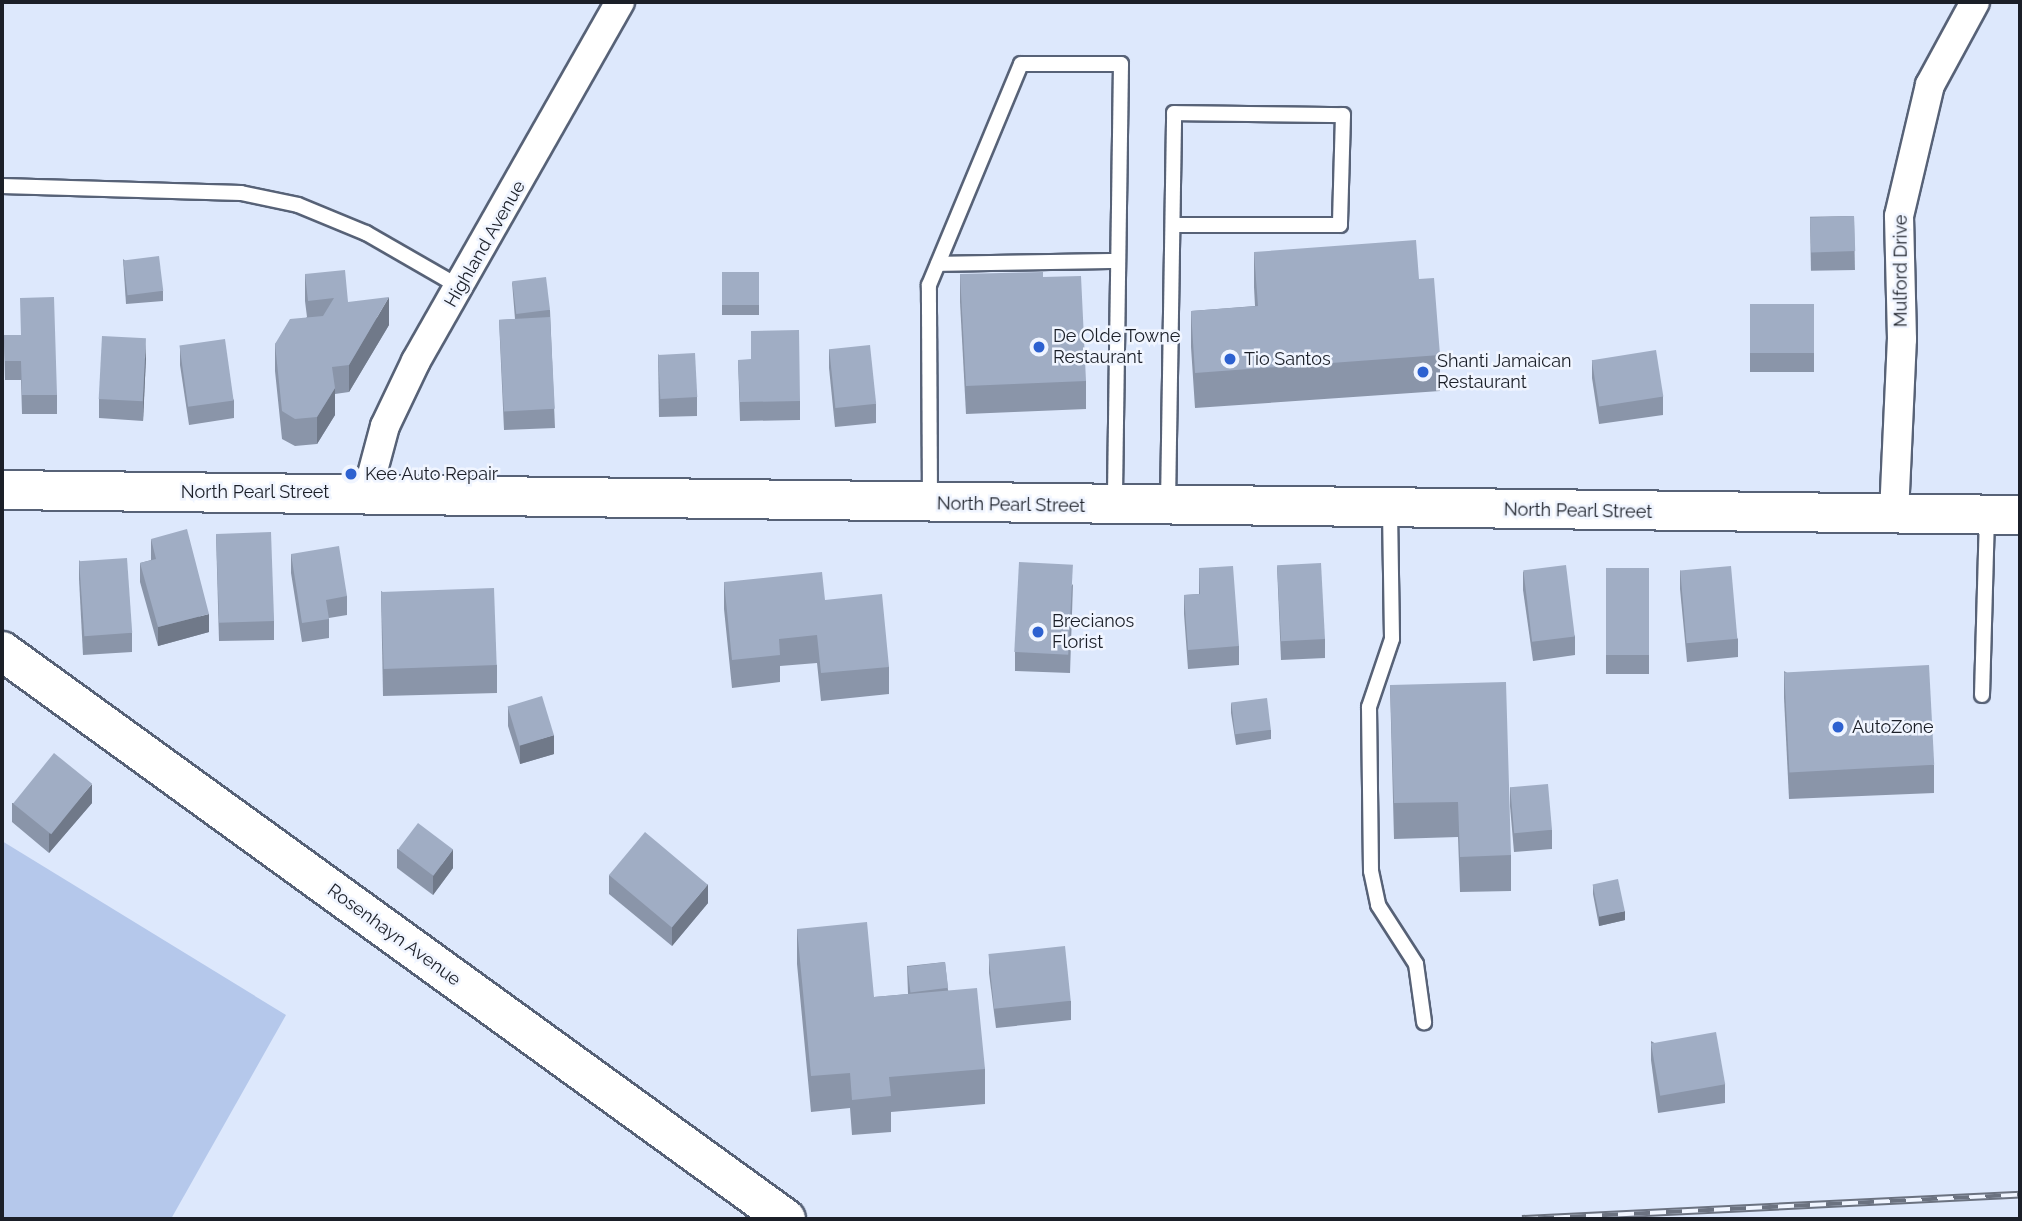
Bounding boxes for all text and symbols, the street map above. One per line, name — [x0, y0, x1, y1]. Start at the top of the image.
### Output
street label: Highland Avenue — [440, 177, 530, 311]
street label: Mulford Drive — [1890, 215, 1912, 327]
place label: De Olde Towne Restaurant — [1053, 326, 1181, 368]
marker: De Olde Towne Restaurant — [1031, 339, 1047, 355]
place label: Tio Santos — [1244, 348, 1331, 370]
marker: Tio Santos — [1222, 351, 1238, 367]
place label: Shanti Jamaican Restaurant — [1437, 351, 1572, 394]
marker: Shanti Jamaican Restaurant — [1415, 364, 1431, 380]
place label: Kee Auto Repair — [365, 463, 499, 485]
marker: Kee Auto Repair — [343, 466, 359, 482]
street label: North Pearl Street — [181, 481, 329, 503]
street label: North Pearl Street — [936, 493, 1086, 517]
street label: North Pearl Street — [1503, 499, 1653, 523]
place label: Brecianos Florist — [1052, 611, 1134, 654]
marker: Brecianos Florist — [1030, 624, 1046, 640]
place label: AutoZone — [1852, 716, 1934, 738]
marker: AutoZone — [1830, 719, 1846, 735]
street label: Rosenhayn Avenue — [323, 879, 465, 991]

